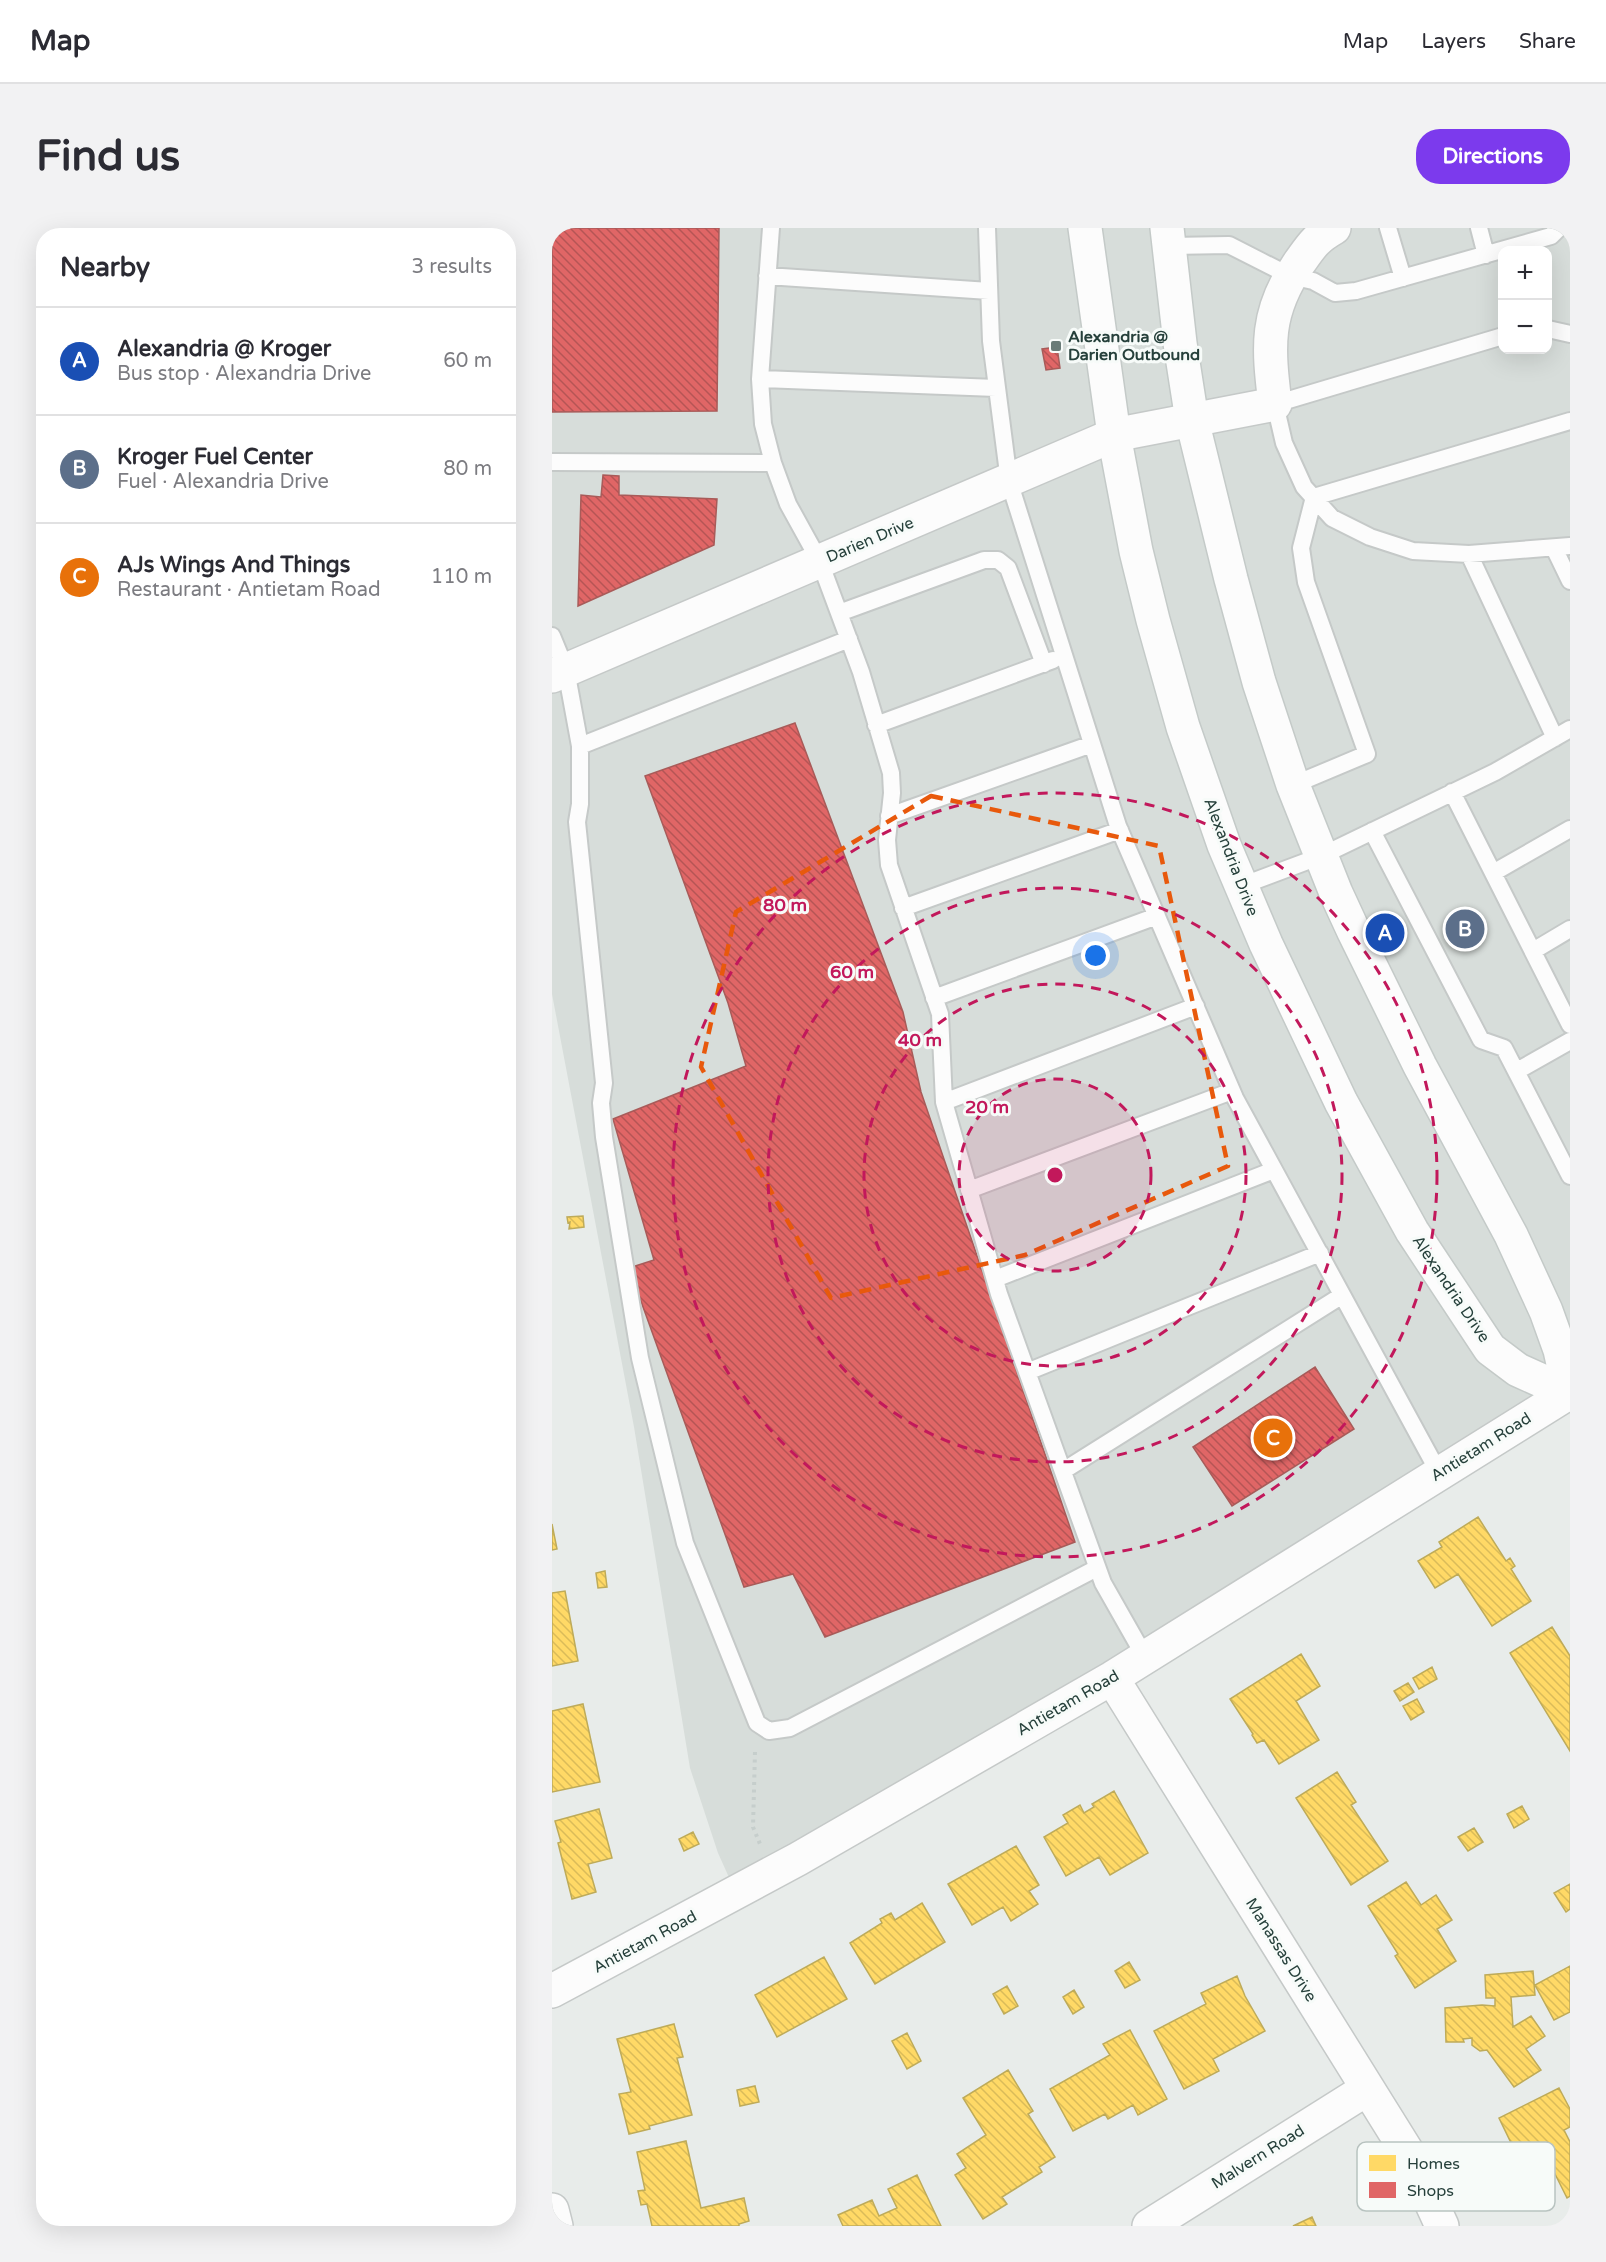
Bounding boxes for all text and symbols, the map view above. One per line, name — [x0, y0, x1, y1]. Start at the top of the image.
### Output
text: Map — [30, 24, 90, 58]
text: Map — [1343, 29, 1388, 54]
text: Layers — [1421, 29, 1486, 54]
text: Share — [1519, 29, 1576, 54]
button: Directions — [1416, 129, 1570, 184]
text: Find us — [36, 131, 180, 182]
map controls — [1498, 246, 1552, 354]
button: + — [1498, 246, 1552, 300]
text: Nearby — [60, 252, 150, 283]
text: 3 results — [412, 255, 492, 279]
button: − — [1498, 300, 1552, 354]
place label: Alexandria @ Darien Outbound — [1068, 327, 1200, 365]
text: Alexandria @ Kroger — [117, 336, 331, 362]
marker: Alexandria @ Darien Outbound — [1049, 339, 1063, 353]
text: A — [72, 349, 87, 373]
text: 60 m — [443, 349, 492, 373]
text: Bus stop · Alexandria Drive — [117, 362, 371, 386]
text: Kroger Fuel Center — [117, 444, 313, 470]
text: B — [73, 457, 86, 481]
text: 80 m — [443, 457, 492, 481]
text: Fuel · Alexandria Drive — [117, 470, 329, 494]
street label: Darien Drive — [823, 513, 917, 567]
text: AJs Wings And Things — [117, 552, 350, 578]
text: C — [73, 565, 86, 589]
text: 110 m — [431, 565, 492, 589]
text: Restaurant · Antietam Road — [117, 578, 381, 602]
street label: Alexandria Drive — [1199, 795, 1263, 919]
text: 80 m — [763, 894, 807, 916]
pin: B — [1446, 906, 1484, 952]
pin: A — [1366, 910, 1404, 956]
your location — [1081, 941, 1110, 970]
text: 60 m — [830, 961, 874, 983]
text: 40 m — [898, 1029, 942, 1051]
text: 20 m — [965, 1096, 1009, 1118]
centre of rings — [1045, 1165, 1065, 1185]
street label: Alexandria Drive — [1408, 1232, 1494, 1346]
street label: Antietam Road — [1427, 1408, 1535, 1486]
pin: C — [1254, 1416, 1292, 1460]
street label: Antietam Road — [1013, 1666, 1123, 1740]
street label: Manassas Drive — [1241, 1894, 1321, 2006]
street label: Antietam Road — [590, 1906, 700, 1978]
street label: Malvern Road — [1208, 2120, 1308, 2194]
legend — [1357, 2142, 1555, 2211]
text: Homes — [1407, 2154, 1460, 2174]
text: Shops — [1407, 2181, 1454, 2201]

